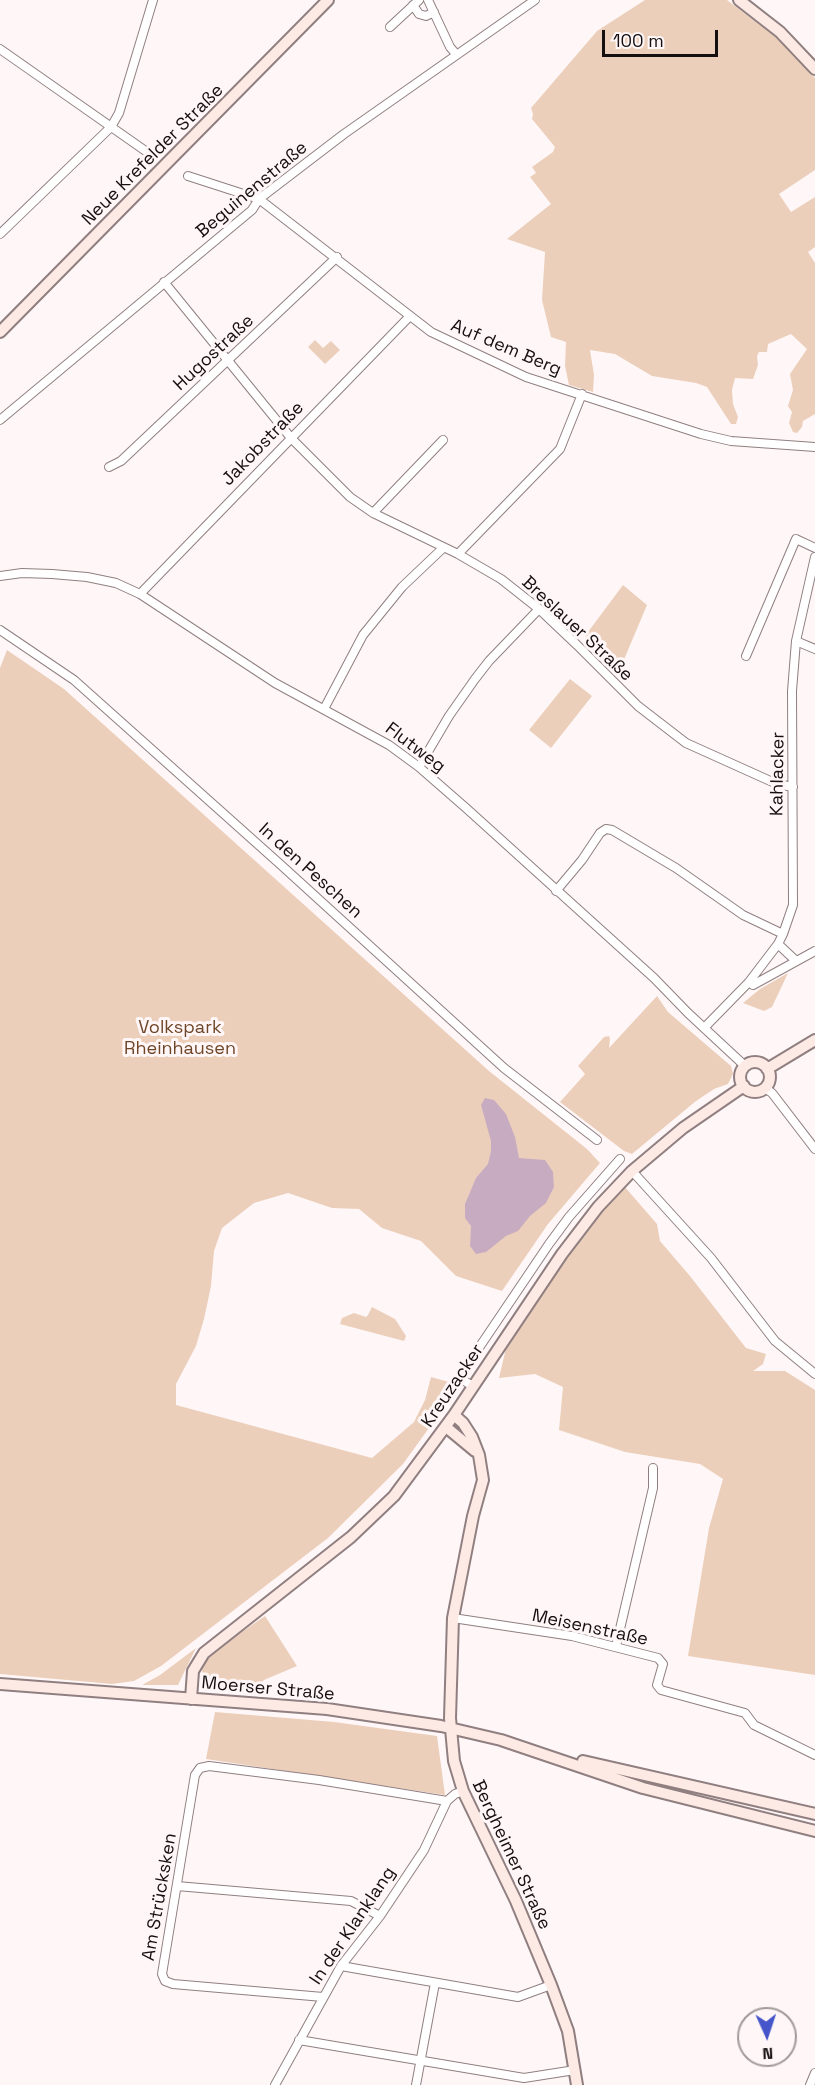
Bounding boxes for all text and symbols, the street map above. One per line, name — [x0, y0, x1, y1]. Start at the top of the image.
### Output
scale bar — [605, 18, 720, 56]
text: 100 m — [613, 29, 664, 52]
street label: Neue Krefelder Straße — [78, 80, 228, 230]
street label: Beguinenstraße — [192, 137, 312, 243]
street label: Hugostraße — [169, 310, 259, 396]
street label: Auf dem Berg — [448, 315, 564, 381]
street label: Jakobstraße — [217, 397, 309, 491]
street label: Breslauer Straße — [517, 572, 637, 686]
street label: Flutweg — [381, 718, 449, 778]
street label: Kahlacker — [766, 732, 790, 816]
street label: In den Peschen — [254, 819, 366, 923]
park label: Volkspark Rheinhausen — [124, 1017, 236, 1060]
street label: Kreuzacker — [417, 1340, 489, 1432]
street label: Meisenstraße — [530, 1605, 650, 1651]
street label: Moerser Straße — [201, 1672, 335, 1706]
street label: Bergheimer Straße — [467, 1777, 555, 1933]
street label: Am Strücksken — [138, 1832, 182, 1962]
street label: In der Klanklang — [306, 1863, 400, 1989]
north arrow — [737, 2007, 797, 2067]
text: N — [762, 2043, 774, 2064]

